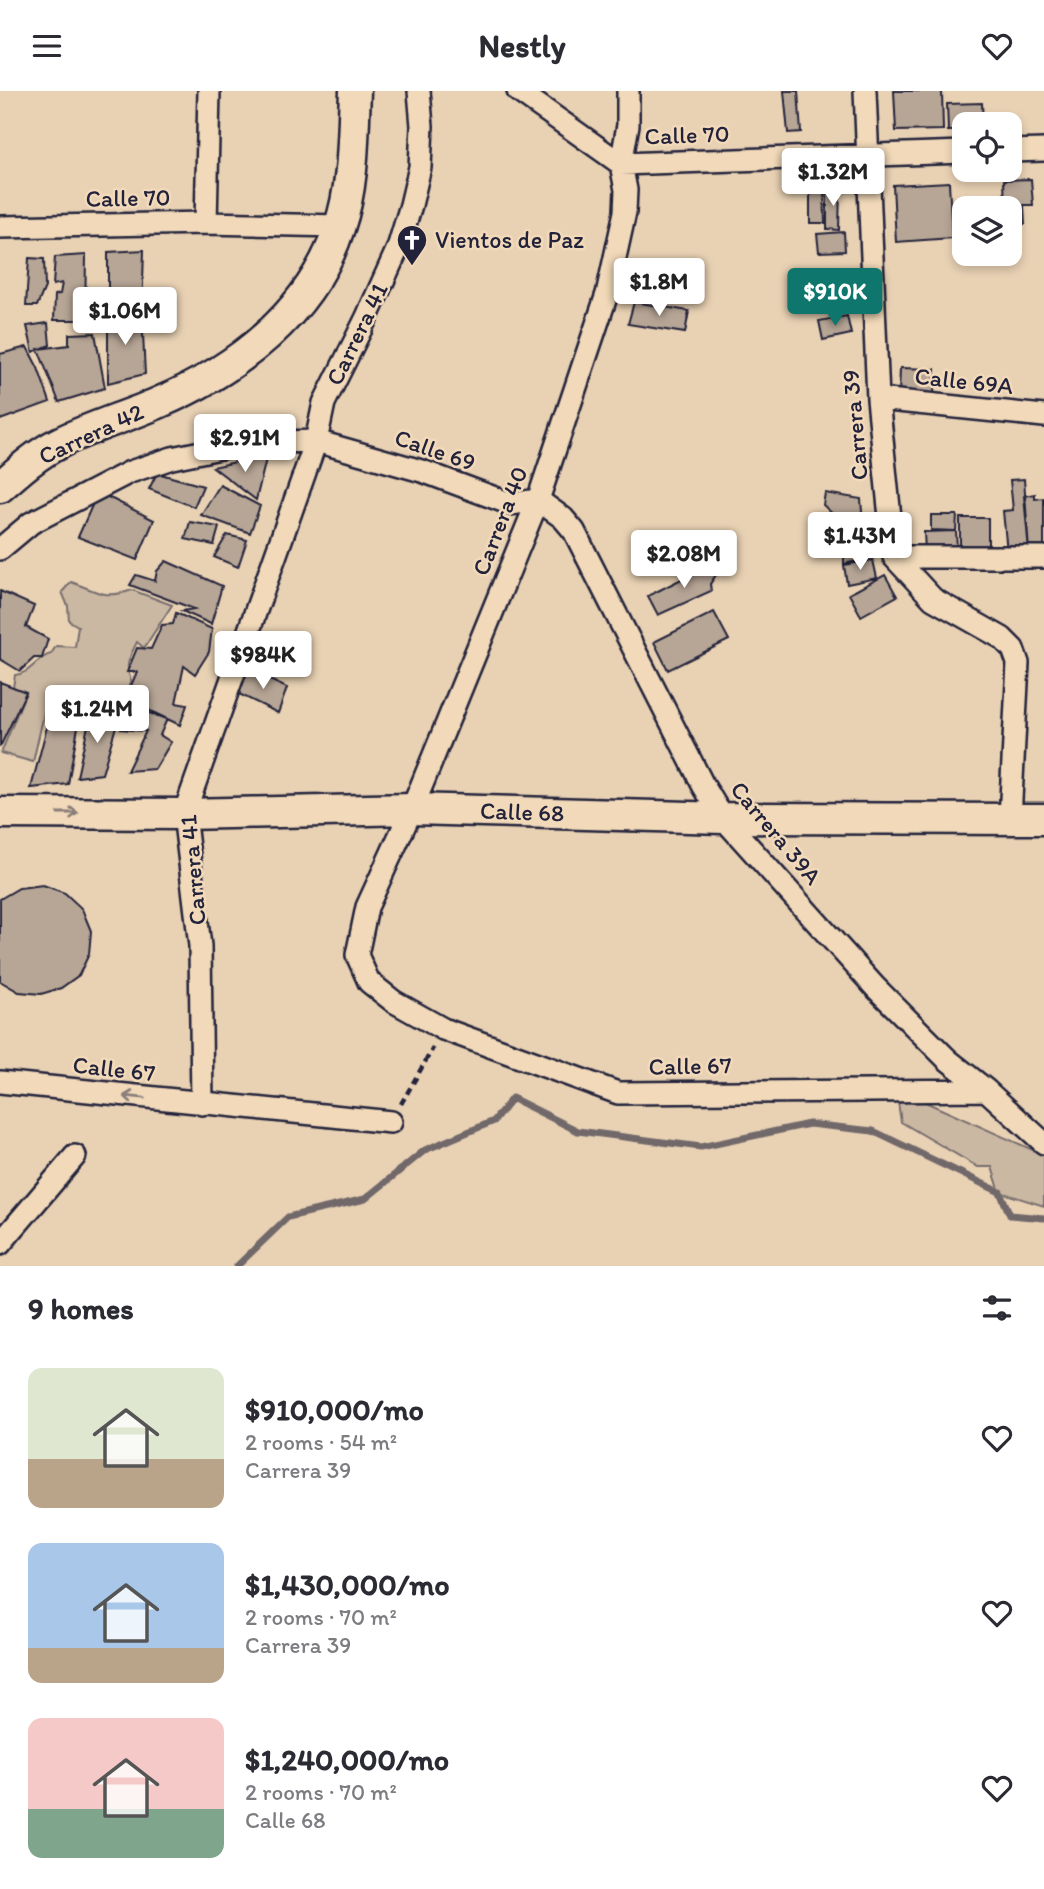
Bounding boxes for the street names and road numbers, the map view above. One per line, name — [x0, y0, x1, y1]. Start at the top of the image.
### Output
street label: Calle 70 — [644, 119, 730, 150]
street label: Calle 70 — [85, 182, 171, 213]
street label: Carrera 41 — [319, 278, 394, 390]
street label: Calle 69A — [913, 361, 1015, 400]
street label: Carrera 39 — [835, 369, 874, 482]
street label: Carrera 42 — [34, 397, 148, 470]
street label: Calle 69 — [391, 422, 479, 477]
street label: Carrera 40 — [465, 462, 534, 579]
street label: Carrera 39A — [725, 775, 828, 890]
street label: Calle 68 — [479, 796, 565, 827]
street label: Carrera 41 — [173, 814, 212, 927]
street label: Calle 67 — [71, 1050, 157, 1087]
street label: Calle 67 — [648, 1050, 732, 1081]

